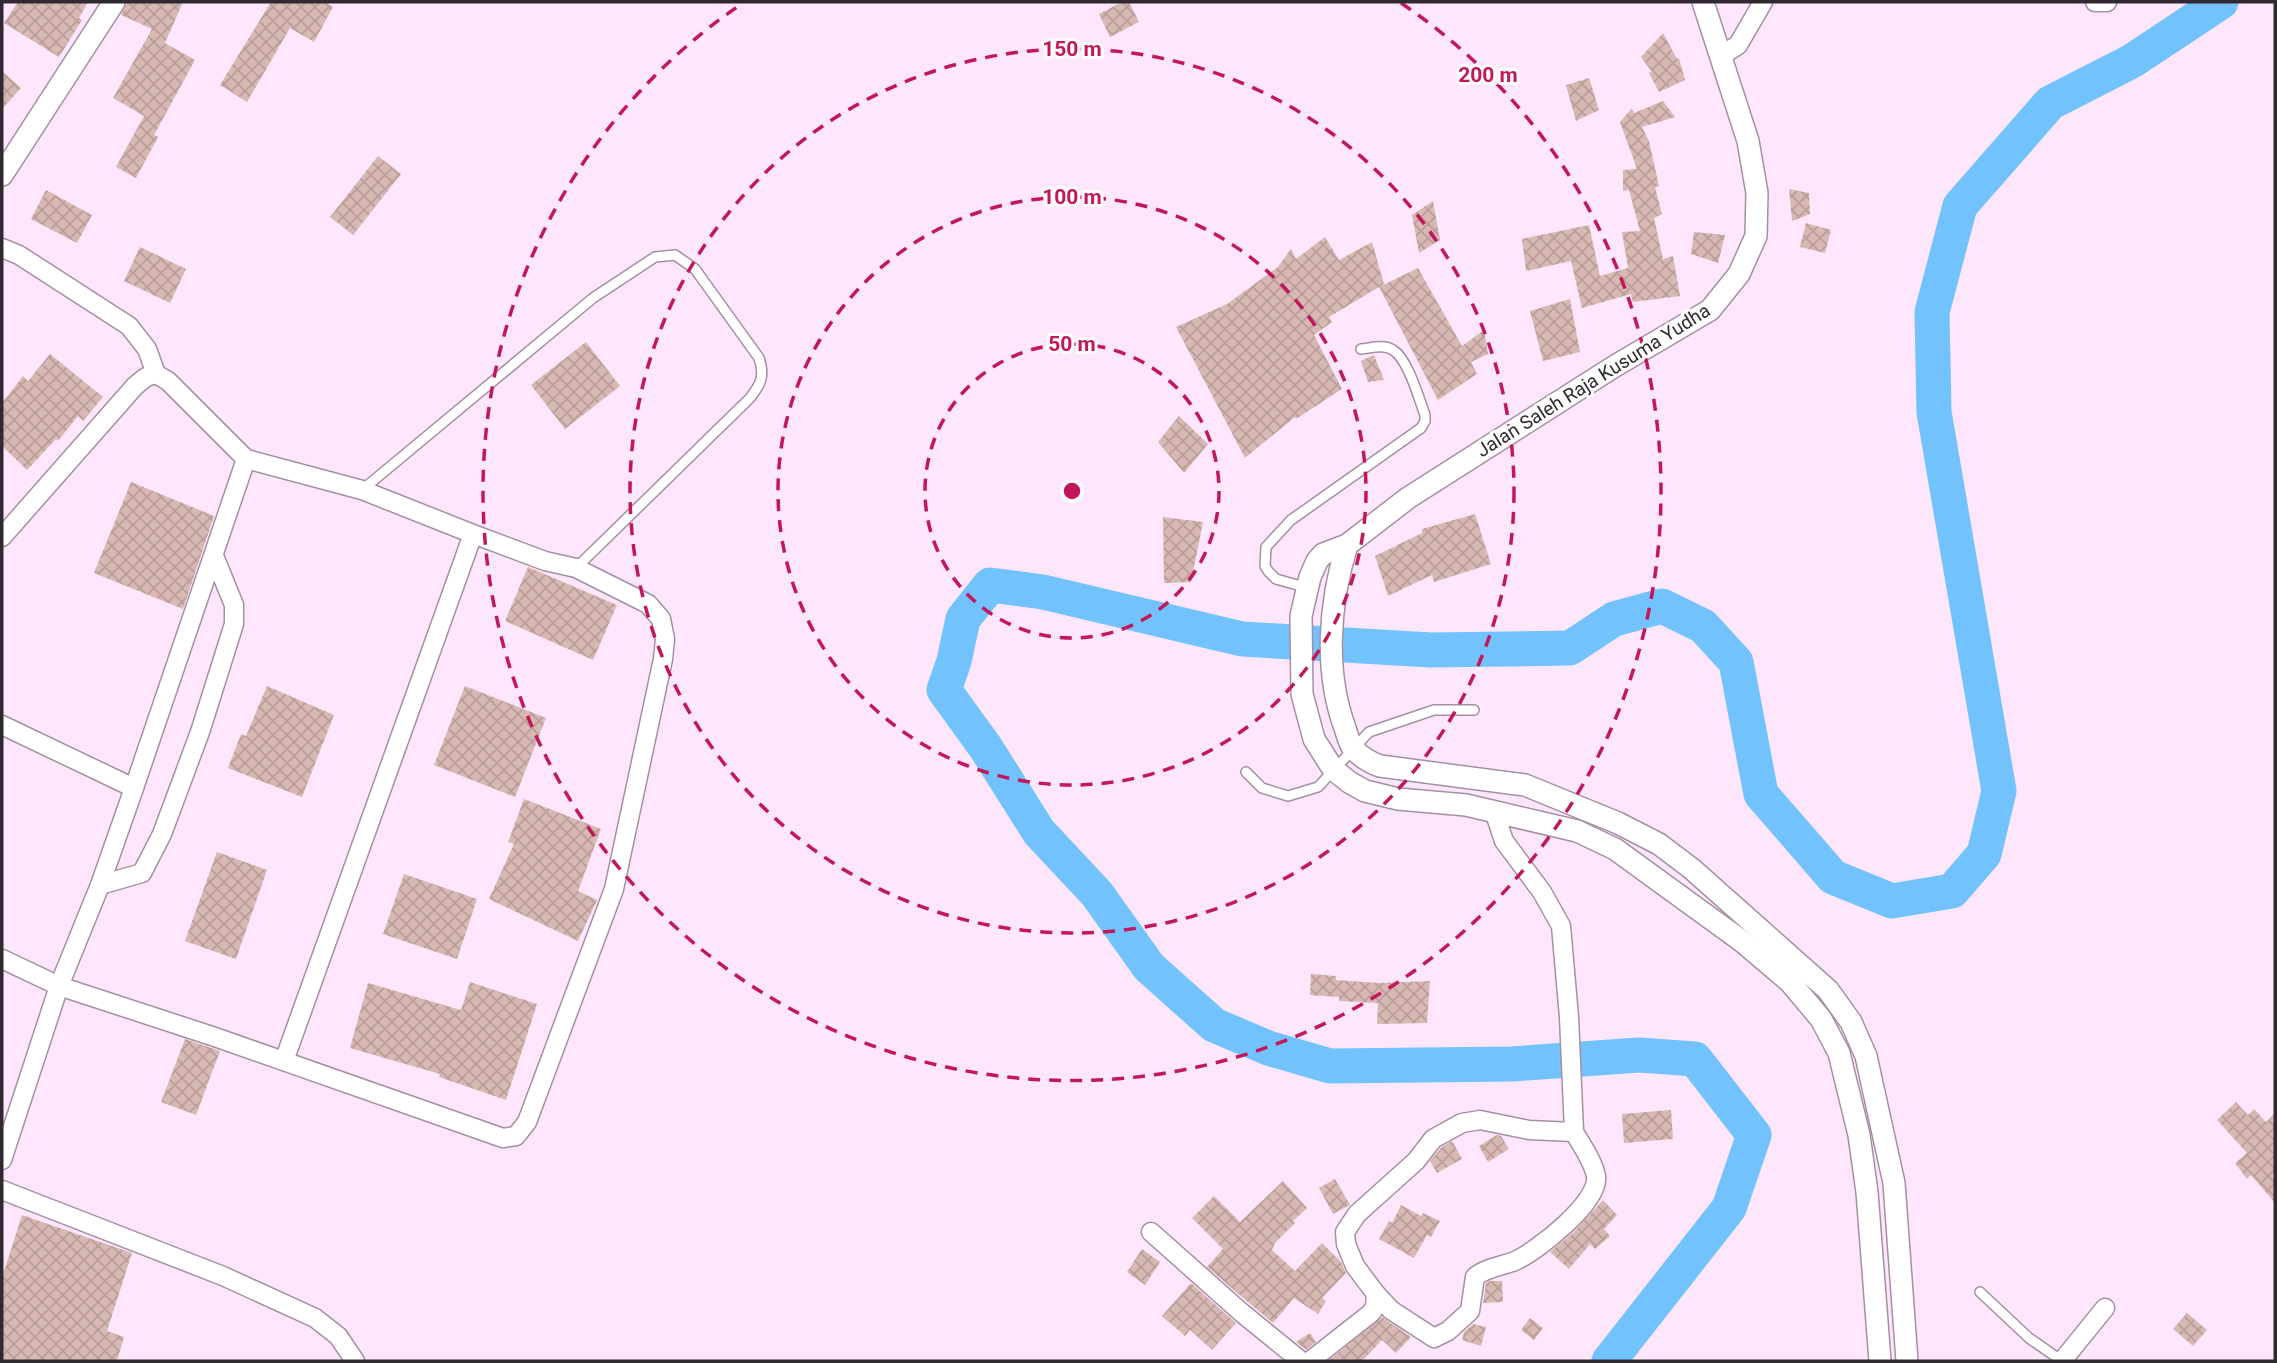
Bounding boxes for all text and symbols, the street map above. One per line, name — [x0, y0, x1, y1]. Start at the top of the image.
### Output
text: 150 m — [1042, 37, 1102, 61]
text: 200 m — [1458, 63, 1518, 87]
text: 100 m — [1042, 185, 1102, 209]
street label: Jalan Saleh Raja Kusuma Yudha — [1472, 299, 1714, 462]
text: 50 m — [1048, 332, 1096, 356]
centre of rings — [1060, 479, 1084, 503]

